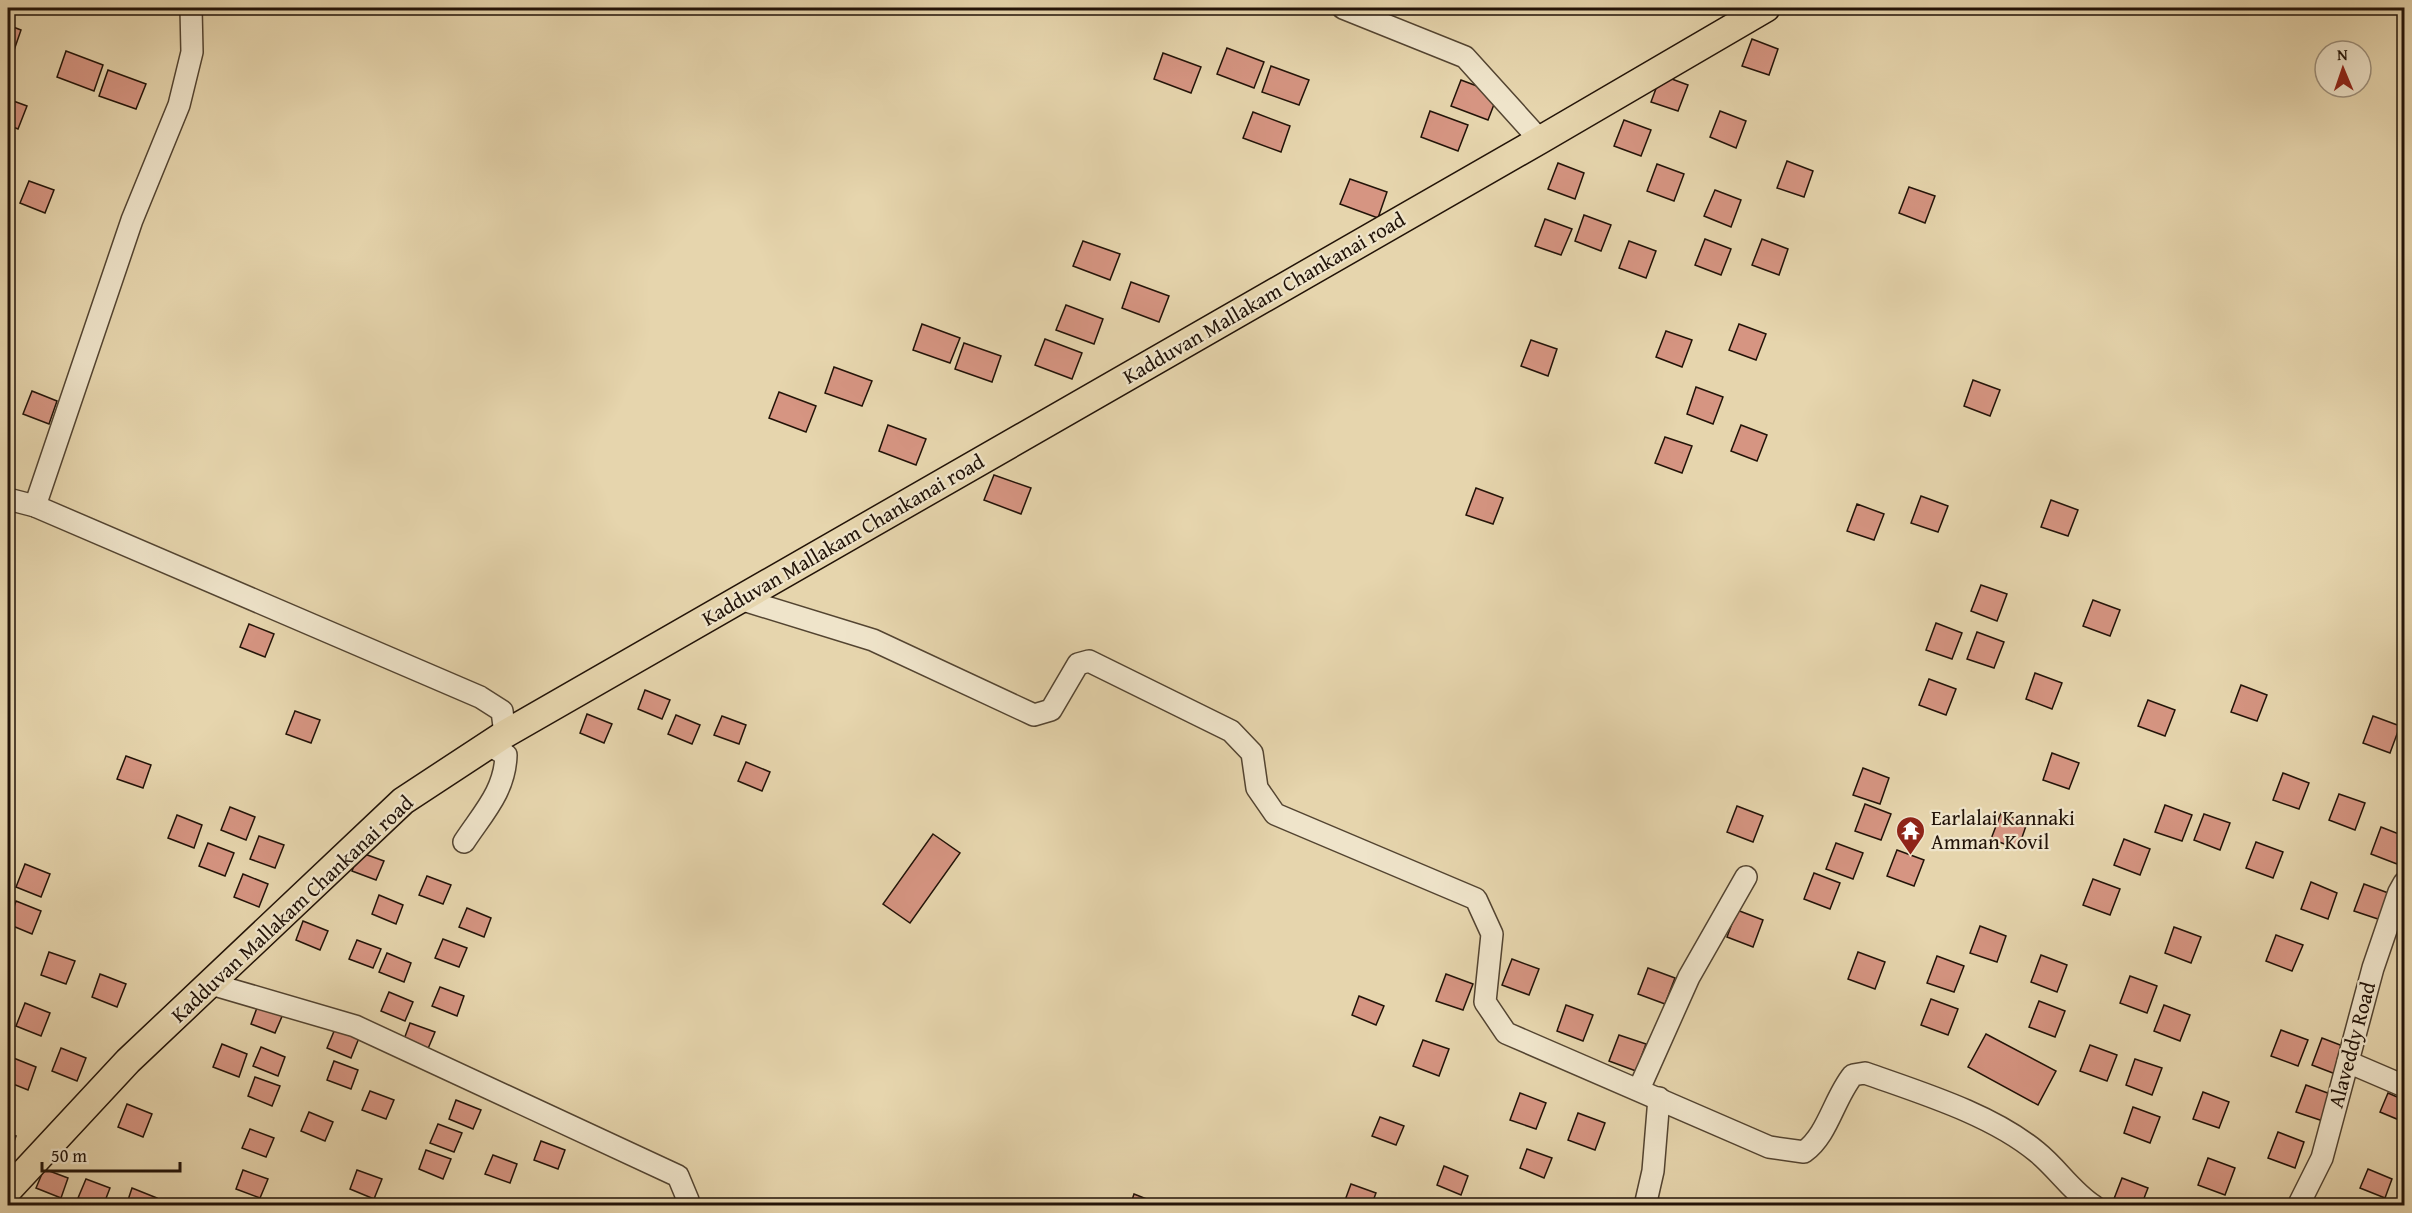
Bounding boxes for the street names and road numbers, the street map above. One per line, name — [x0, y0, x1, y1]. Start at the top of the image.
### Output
street label: Kadduvan Mallakam Chankanai road — [1117, 203, 1411, 391]
street label: Kadduvan Mallakam Chankanai road — [696, 445, 990, 633]
street label: Kadduvan Mallakam Chankanai road — [163, 787, 420, 1030]
street label: Alaveddy Road — [2320, 978, 2383, 1111]

